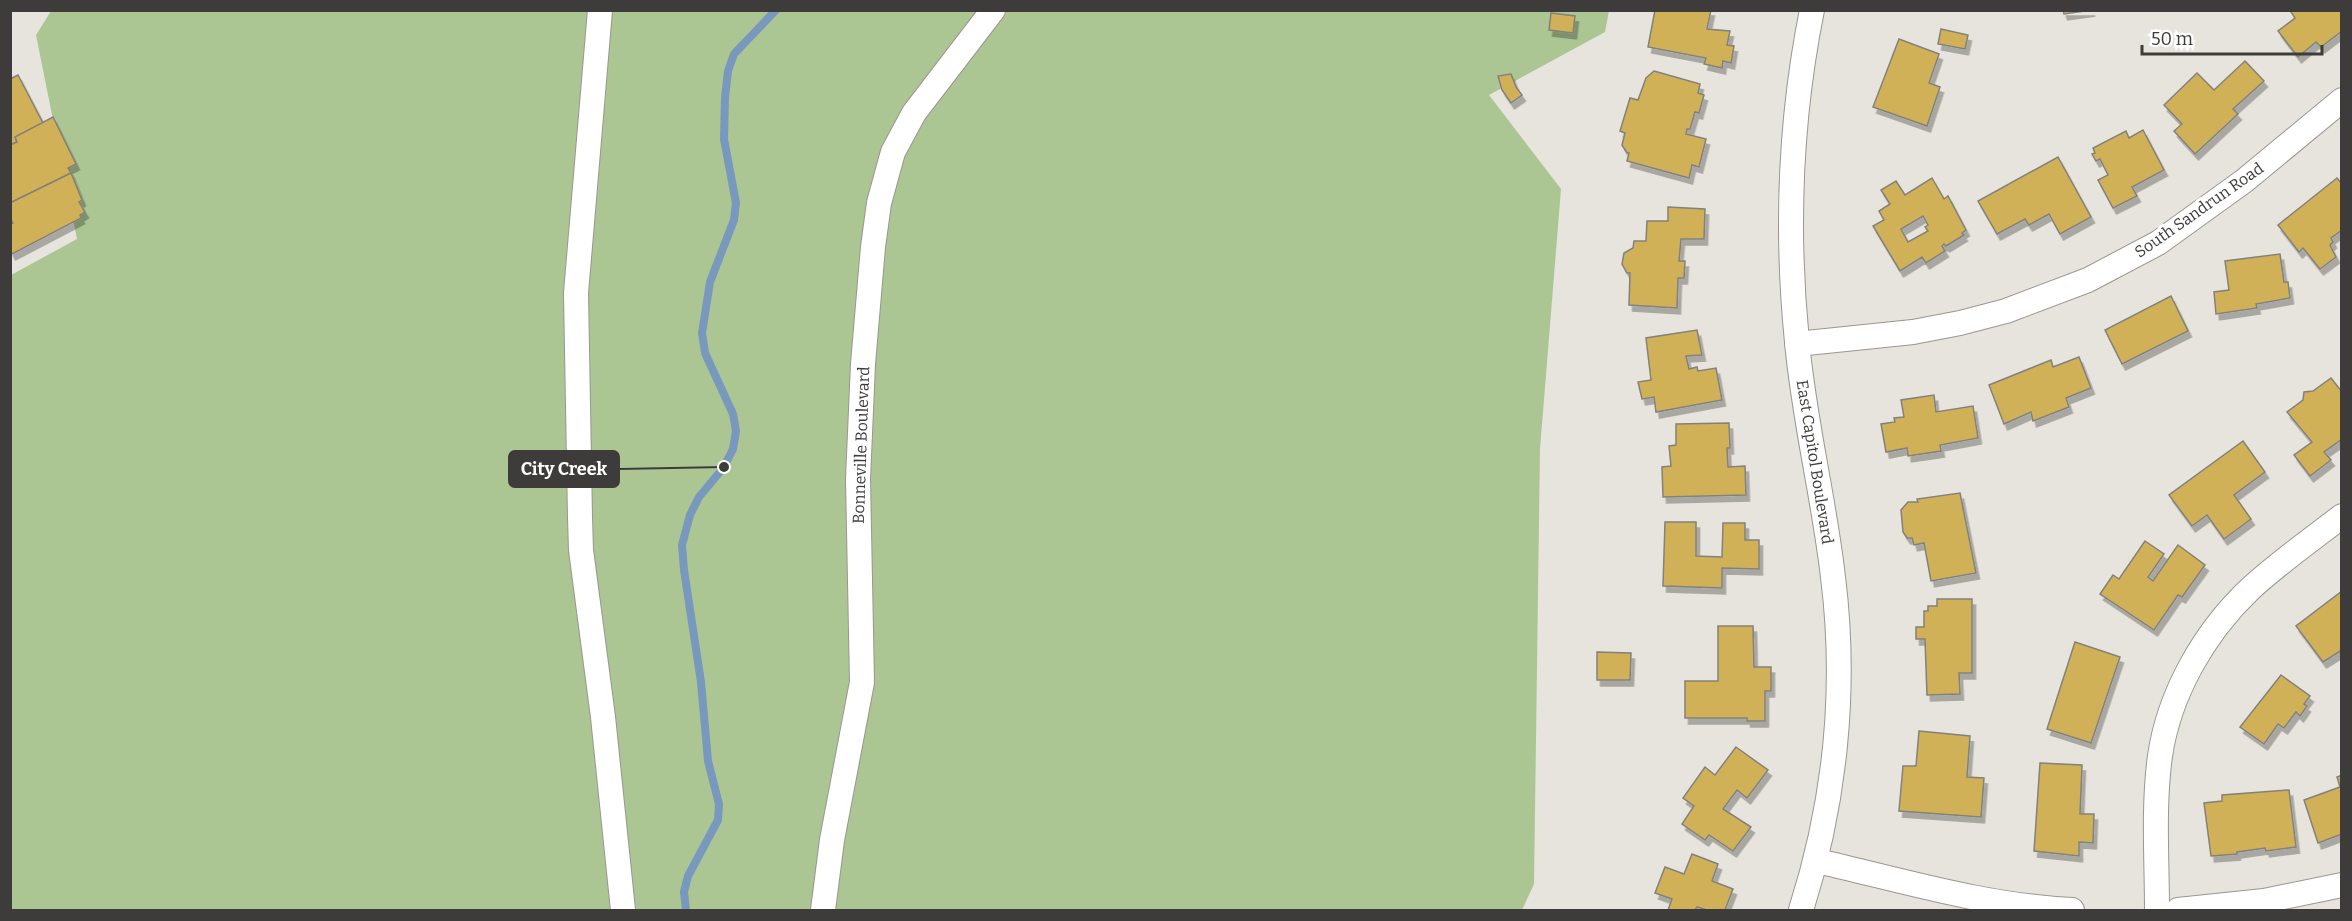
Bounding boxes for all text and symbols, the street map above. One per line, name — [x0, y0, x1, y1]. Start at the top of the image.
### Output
scale bar — [2142, 18, 2322, 56]
text: 50 m — [2151, 28, 2193, 50]
street label: South Sandrun Road — [2131, 158, 2267, 262]
street label: Bonneville Boulevard — [849, 365, 873, 524]
street label: East Capitol Boulevard — [1793, 379, 1837, 546]
callout: City Creek — [509, 451, 619, 487]
text: City Creek — [521, 458, 608, 480]

